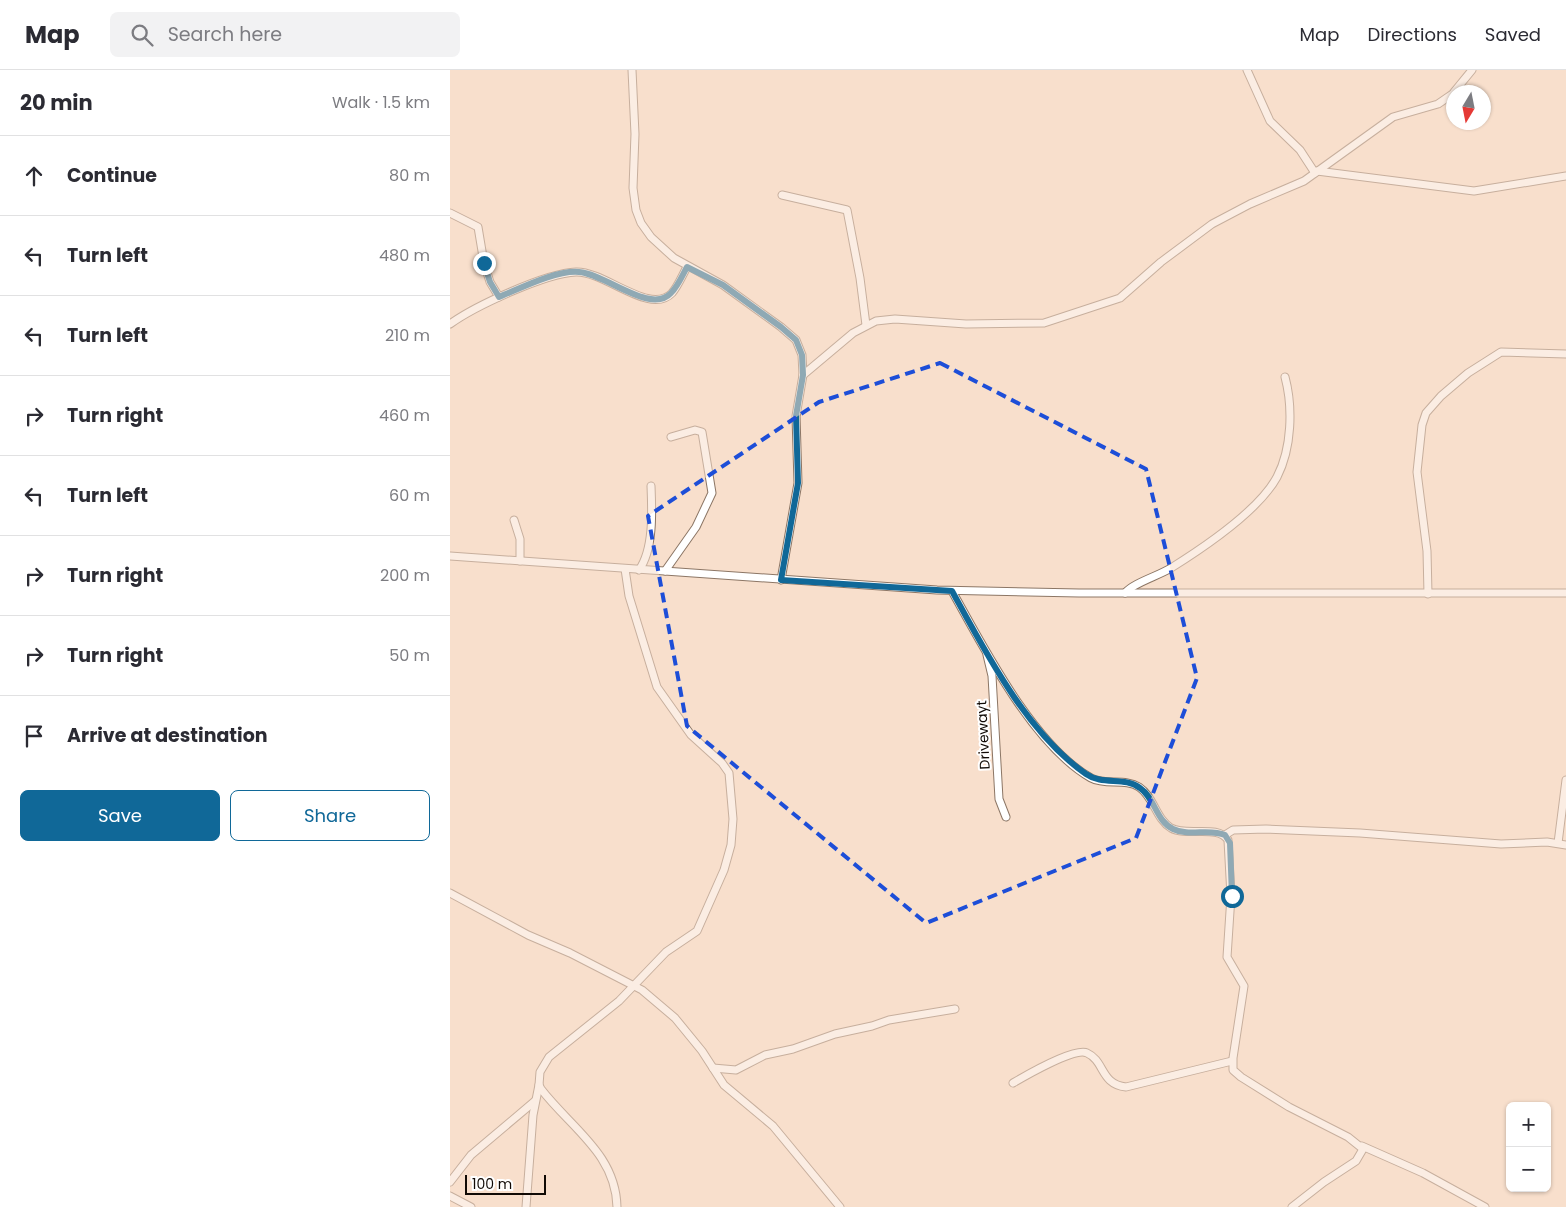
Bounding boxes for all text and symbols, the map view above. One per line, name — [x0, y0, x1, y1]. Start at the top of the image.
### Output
search box — [110, 12, 460, 57]
text: Map — [25, 18, 80, 51]
icon: search — [128, 21, 156, 49]
text: Search here — [168, 21, 282, 48]
text: Map — [1300, 22, 1339, 47]
text: Directions — [1367, 22, 1457, 47]
text: Saved — [1485, 22, 1541, 47]
north arrow — [1446, 85, 1491, 130]
text: 20 min — [20, 88, 93, 117]
text: Walk · 1.5 km — [332, 91, 430, 114]
icon: ahead — [20, 162, 48, 190]
text: Continue — [67, 162, 157, 189]
text: 80 m — [389, 164, 430, 187]
icon: left — [20, 242, 48, 270]
text: Turn left — [67, 242, 148, 269]
text: 480 m — [379, 244, 430, 267]
route end — [473, 252, 496, 275]
icon: left — [20, 322, 48, 350]
text: Turn left — [67, 322, 148, 349]
text: 210 m — [385, 324, 430, 347]
icon: right — [20, 402, 48, 430]
text: Turn right — [67, 402, 163, 429]
text: 460 m — [379, 404, 430, 427]
icon: left — [20, 482, 48, 510]
text: Turn left — [67, 482, 148, 509]
text: 60 m — [389, 484, 430, 507]
icon: right — [20, 562, 48, 590]
text: Turn right — [67, 562, 163, 589]
text: 200 m — [380, 564, 430, 587]
icon: right — [20, 642, 48, 670]
text: Turn right — [67, 642, 163, 669]
text: 50 m — [389, 644, 430, 667]
street label: Drivewayt — [971, 700, 995, 770]
icon: arrive — [20, 722, 48, 750]
text: Arrive at destination — [67, 722, 268, 749]
button: Save — [20, 790, 220, 841]
button: Share — [230, 790, 430, 841]
route start — [1221, 885, 1244, 908]
map controls — [1506, 1102, 1551, 1192]
button: + — [1506, 1102, 1551, 1147]
button: − — [1506, 1147, 1551, 1192]
scale bar — [465, 1172, 546, 1195]
text: 100 m — [472, 1174, 512, 1194]

